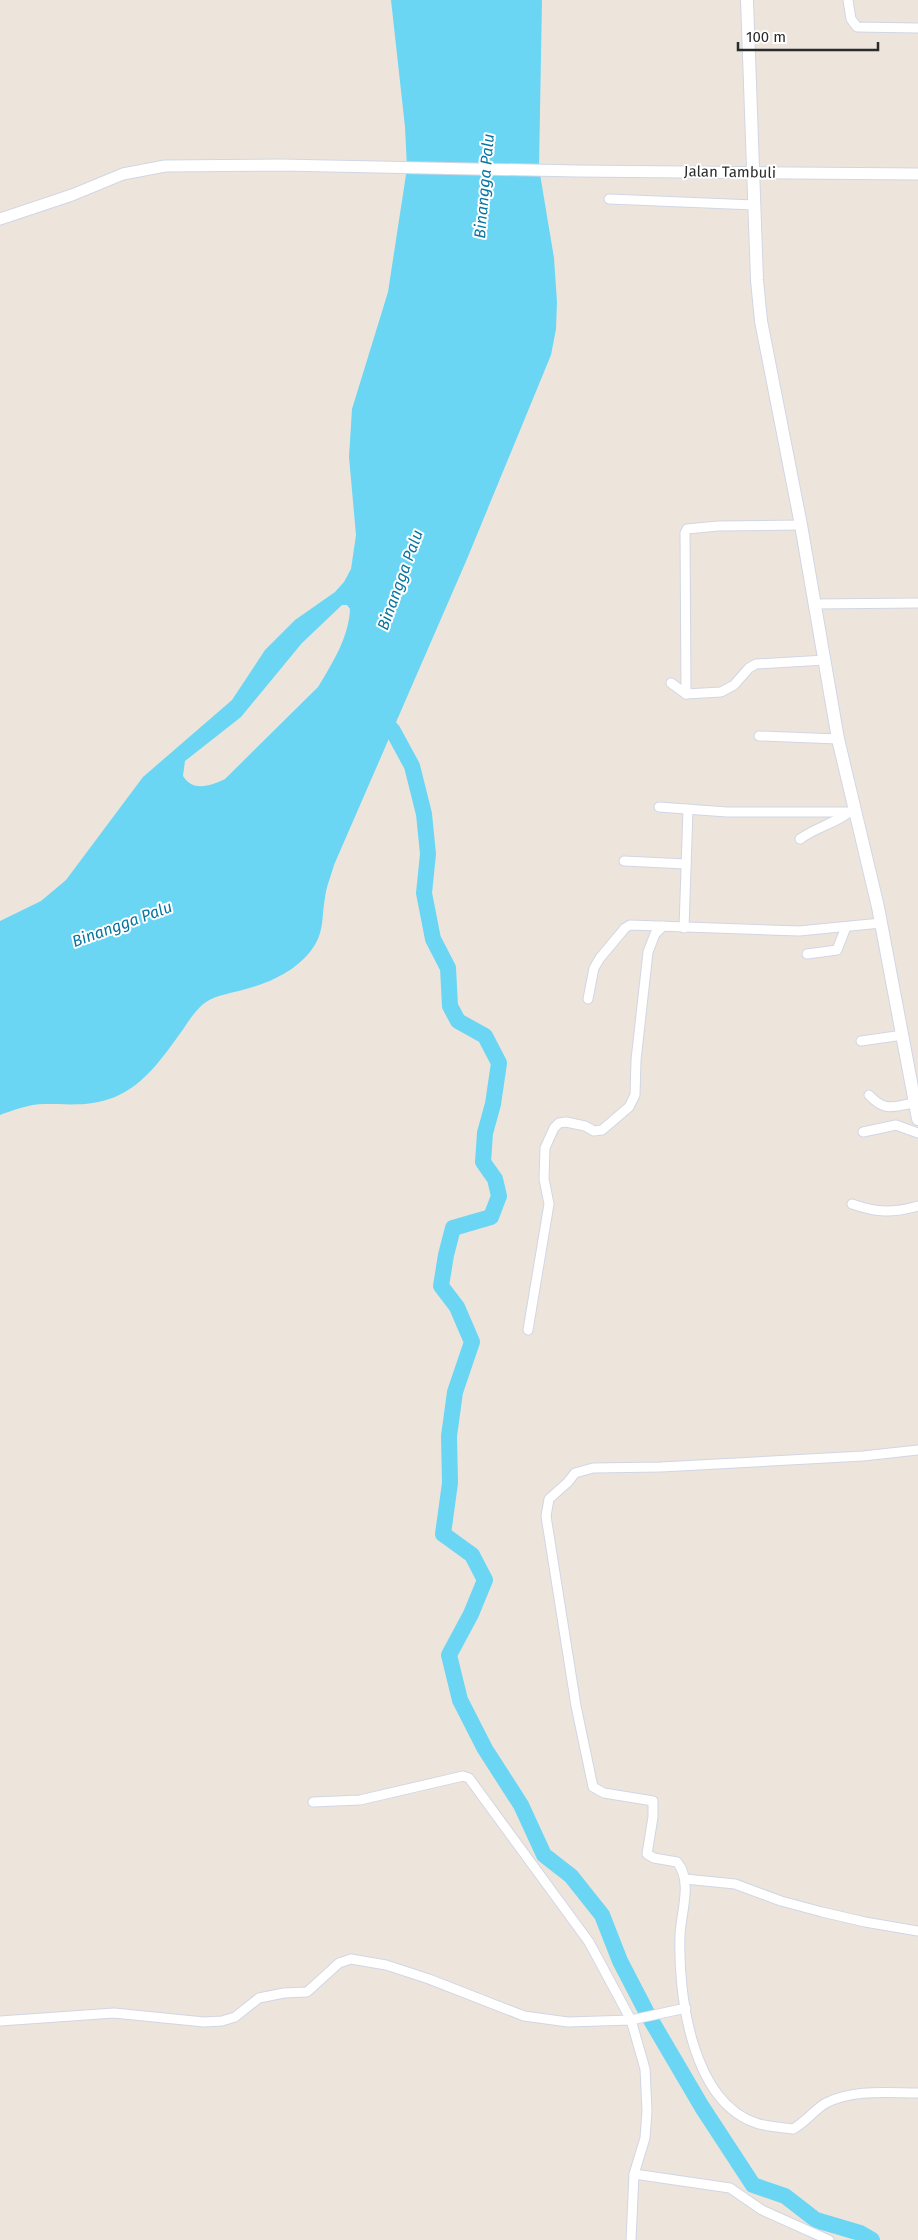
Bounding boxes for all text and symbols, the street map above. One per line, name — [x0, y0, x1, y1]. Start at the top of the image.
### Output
scale bar — [738, 20, 878, 52]
text: 100 m — [746, 28, 786, 46]
water label: Binangga Palu — [470, 133, 498, 239]
street label: Jalan Tambuli — [684, 162, 776, 182]
water label: Binangga Palu — [373, 527, 427, 633]
water label: Binangga Palu — [69, 897, 175, 951]

